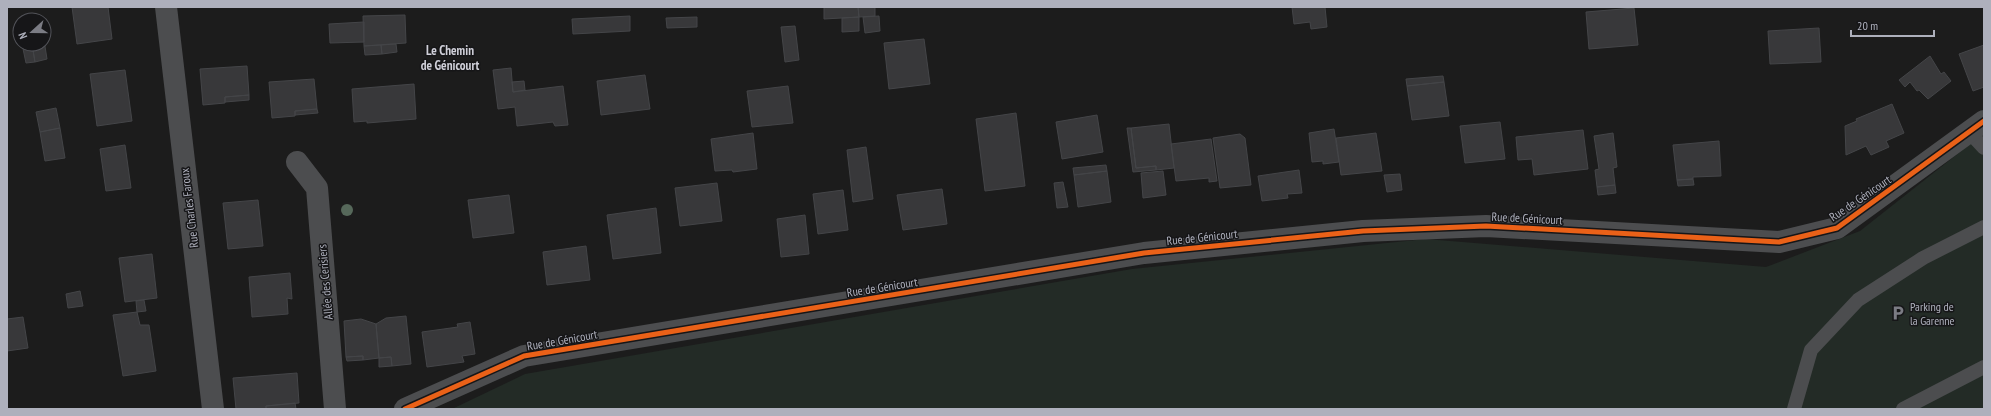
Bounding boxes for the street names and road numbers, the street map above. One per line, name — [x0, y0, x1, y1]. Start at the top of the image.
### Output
street label: Rue Charles Faroux — [177, 167, 201, 249]
street label: Rue de Génicourt — [1826, 171, 1894, 224]
street label: Rue de Génicourt — [1491, 209, 1564, 227]
street label: Rue de Génicourt — [1166, 226, 1239, 248]
street label: Allée des Cerisiers — [314, 244, 336, 320]
street label: Rue de Génicourt — [846, 274, 919, 300]
street label: Rue de Génicourt — [526, 326, 599, 354]

